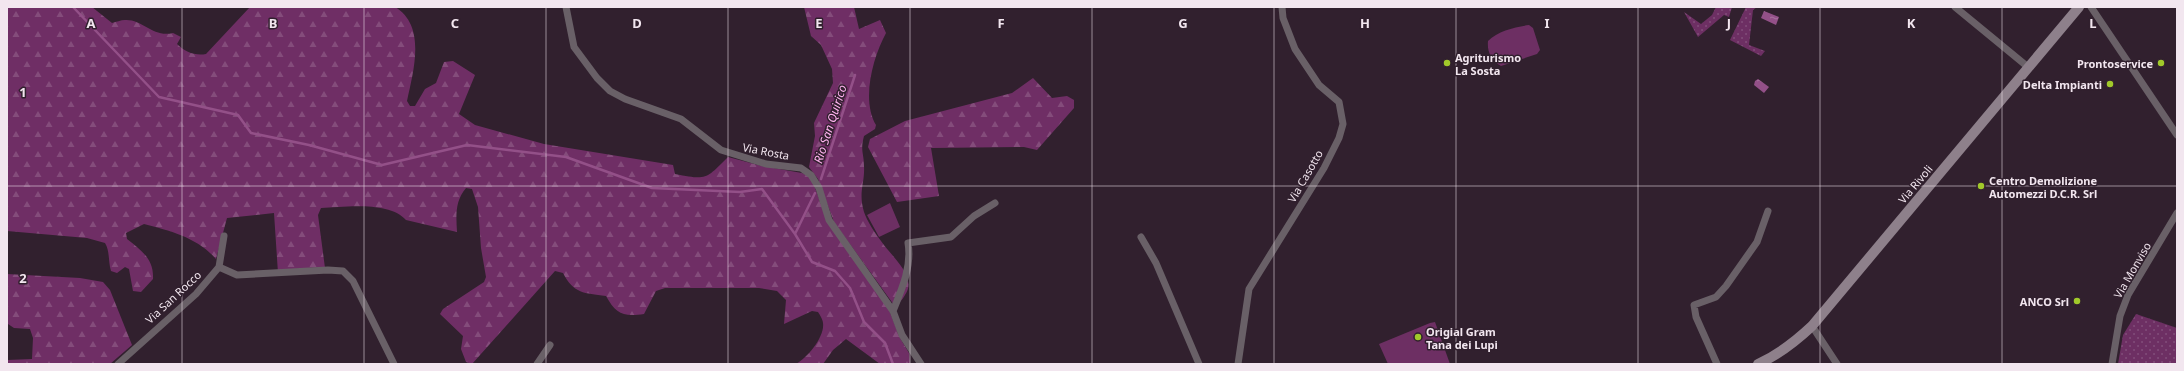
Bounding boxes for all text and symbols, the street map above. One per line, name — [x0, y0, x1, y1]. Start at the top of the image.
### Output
text: A — [87, 14, 96, 32]
text: B — [269, 14, 277, 32]
text: C — [451, 14, 459, 32]
text: D — [632, 14, 642, 32]
text: E — [815, 14, 823, 32]
text: F — [997, 14, 1005, 32]
text: G — [1178, 14, 1188, 32]
text: H — [1360, 14, 1370, 32]
text: I — [1544, 14, 1550, 32]
text: J — [1726, 14, 1731, 32]
text: K — [1907, 14, 1916, 32]
text: L — [2089, 14, 2097, 32]
place label: Agriturismo La Sosta — [1455, 50, 1521, 78]
place label: Prontoservice — [2077, 56, 2153, 71]
marker: Agriturismo La Sosta — [1442, 58, 1452, 68]
marker: Prontoservice — [2156, 58, 2166, 68]
place label: Delta Impianti — [2023, 77, 2102, 92]
marker: Delta Impianti — [2105, 79, 2115, 89]
water label: Rio San Quirico — [809, 82, 851, 165]
text: 1 — [19, 83, 27, 101]
street label: Via Rosta — [741, 139, 791, 163]
street label: Via Casotto — [1284, 147, 1326, 205]
street label: Via Rivoli — [1894, 162, 1936, 206]
place label: Centro Demolizione Automezzi D.C.R. Srl — [1989, 173, 2098, 201]
marker: Centro Demolizione Automezzi D.C.R. Srl — [1976, 181, 1986, 191]
street label: Via Monviso — [2110, 239, 2154, 301]
street label: Via San Rocco — [142, 267, 204, 327]
text: 2 — [19, 269, 27, 287]
place label: ANCO Srl — [2020, 294, 2069, 309]
marker: ANCO Srl — [2072, 296, 2082, 306]
place label: Origial Gram Tana dei Lupi — [1426, 324, 1498, 352]
marker: Origial Gram Tana dei Lupi — [1413, 332, 1423, 342]

